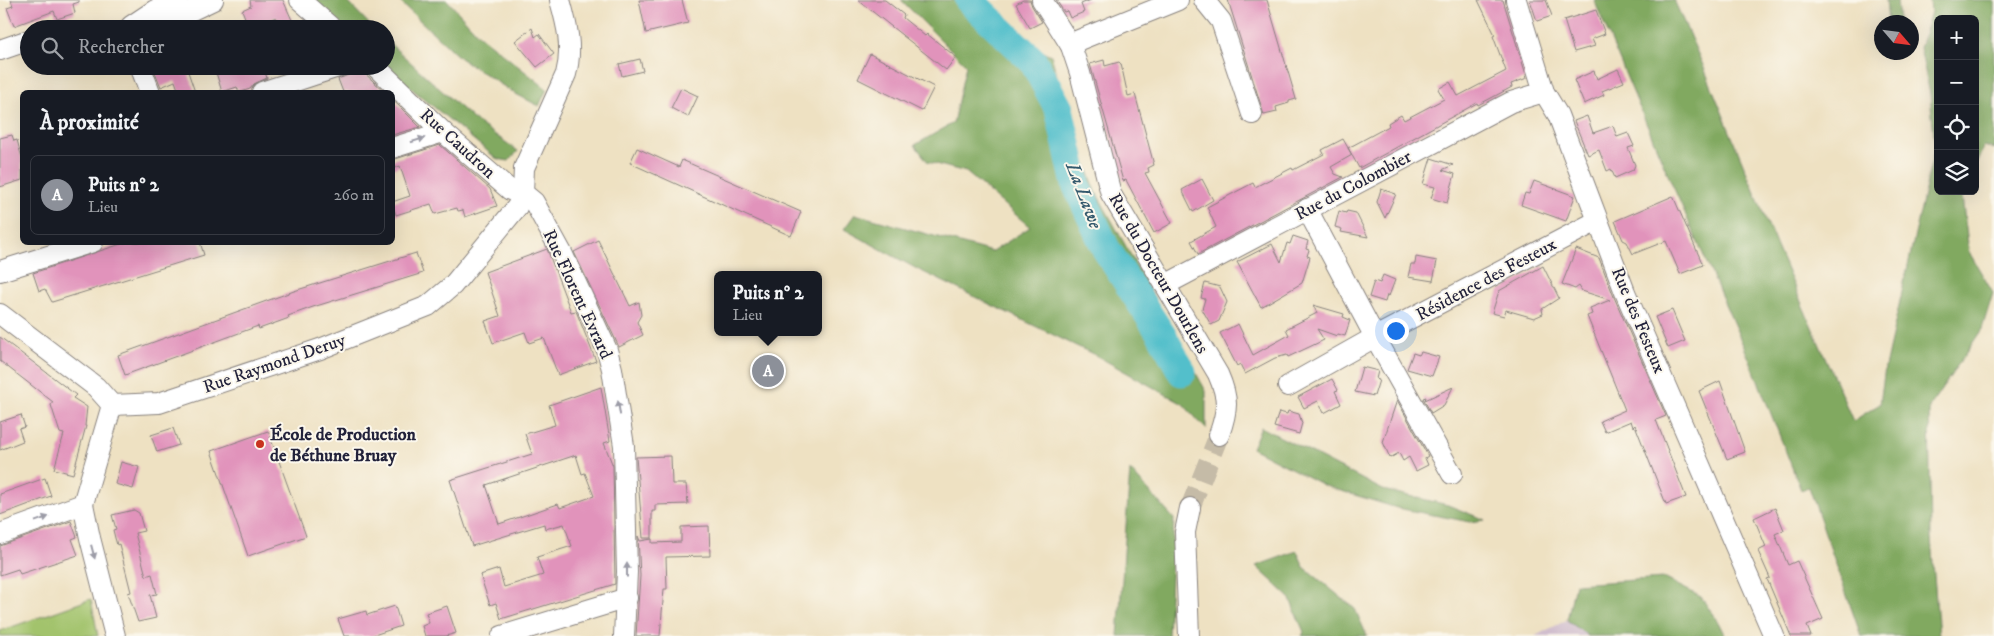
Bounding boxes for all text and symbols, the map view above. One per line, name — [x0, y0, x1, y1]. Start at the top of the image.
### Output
north arrow — [1874, 15, 1919, 60]
map controls — [1934, 15, 1979, 195]
button: + — [1934, 15, 1979, 60]
search box — [20, 20, 395, 75]
icon: search — [38, 34, 66, 62]
text: Rechercher — [78, 36, 164, 59]
button: − — [1934, 60, 1979, 105]
street label: Rue Caudron — [415, 104, 500, 184]
button: locate — [1934, 105, 1979, 150]
text: À proximité — [40, 110, 139, 136]
one-way arrow — [411, 136, 426, 144]
street label: Rue du Colombier — [1291, 146, 1416, 226]
button: layers — [1934, 150, 1979, 195]
water label: La Lawe — [1060, 158, 1107, 232]
text: Puits n° 2 — [88, 174, 159, 197]
text: A — [52, 185, 62, 205]
text: 260 m — [334, 185, 374, 205]
street label: Rue du Docteur Dourlens — [1103, 189, 1213, 358]
text: Lieu — [88, 197, 118, 217]
street label: Rue Florent Evrard — [537, 226, 617, 363]
street label: Résidence des Festeux — [1412, 233, 1561, 326]
street label: Rue des Festeux — [1606, 264, 1670, 377]
popup — [714, 271, 822, 336]
text: Puits n° 2 — [733, 282, 803, 305]
text: Lieu — [733, 305, 763, 325]
your location — [1383, 318, 1409, 344]
street label: Rue Raymond Deruy — [200, 329, 349, 399]
pin: A — [752, 352, 784, 390]
one-way arrow — [614, 400, 622, 416]
place label: École de Production de Béthune Bruay — [270, 423, 417, 467]
marker: École de Production de Béthune Bruay — [254, 438, 266, 450]
one-way arrow — [34, 515, 49, 522]
one-way arrow — [90, 544, 98, 559]
one-way arrow — [623, 562, 631, 578]

